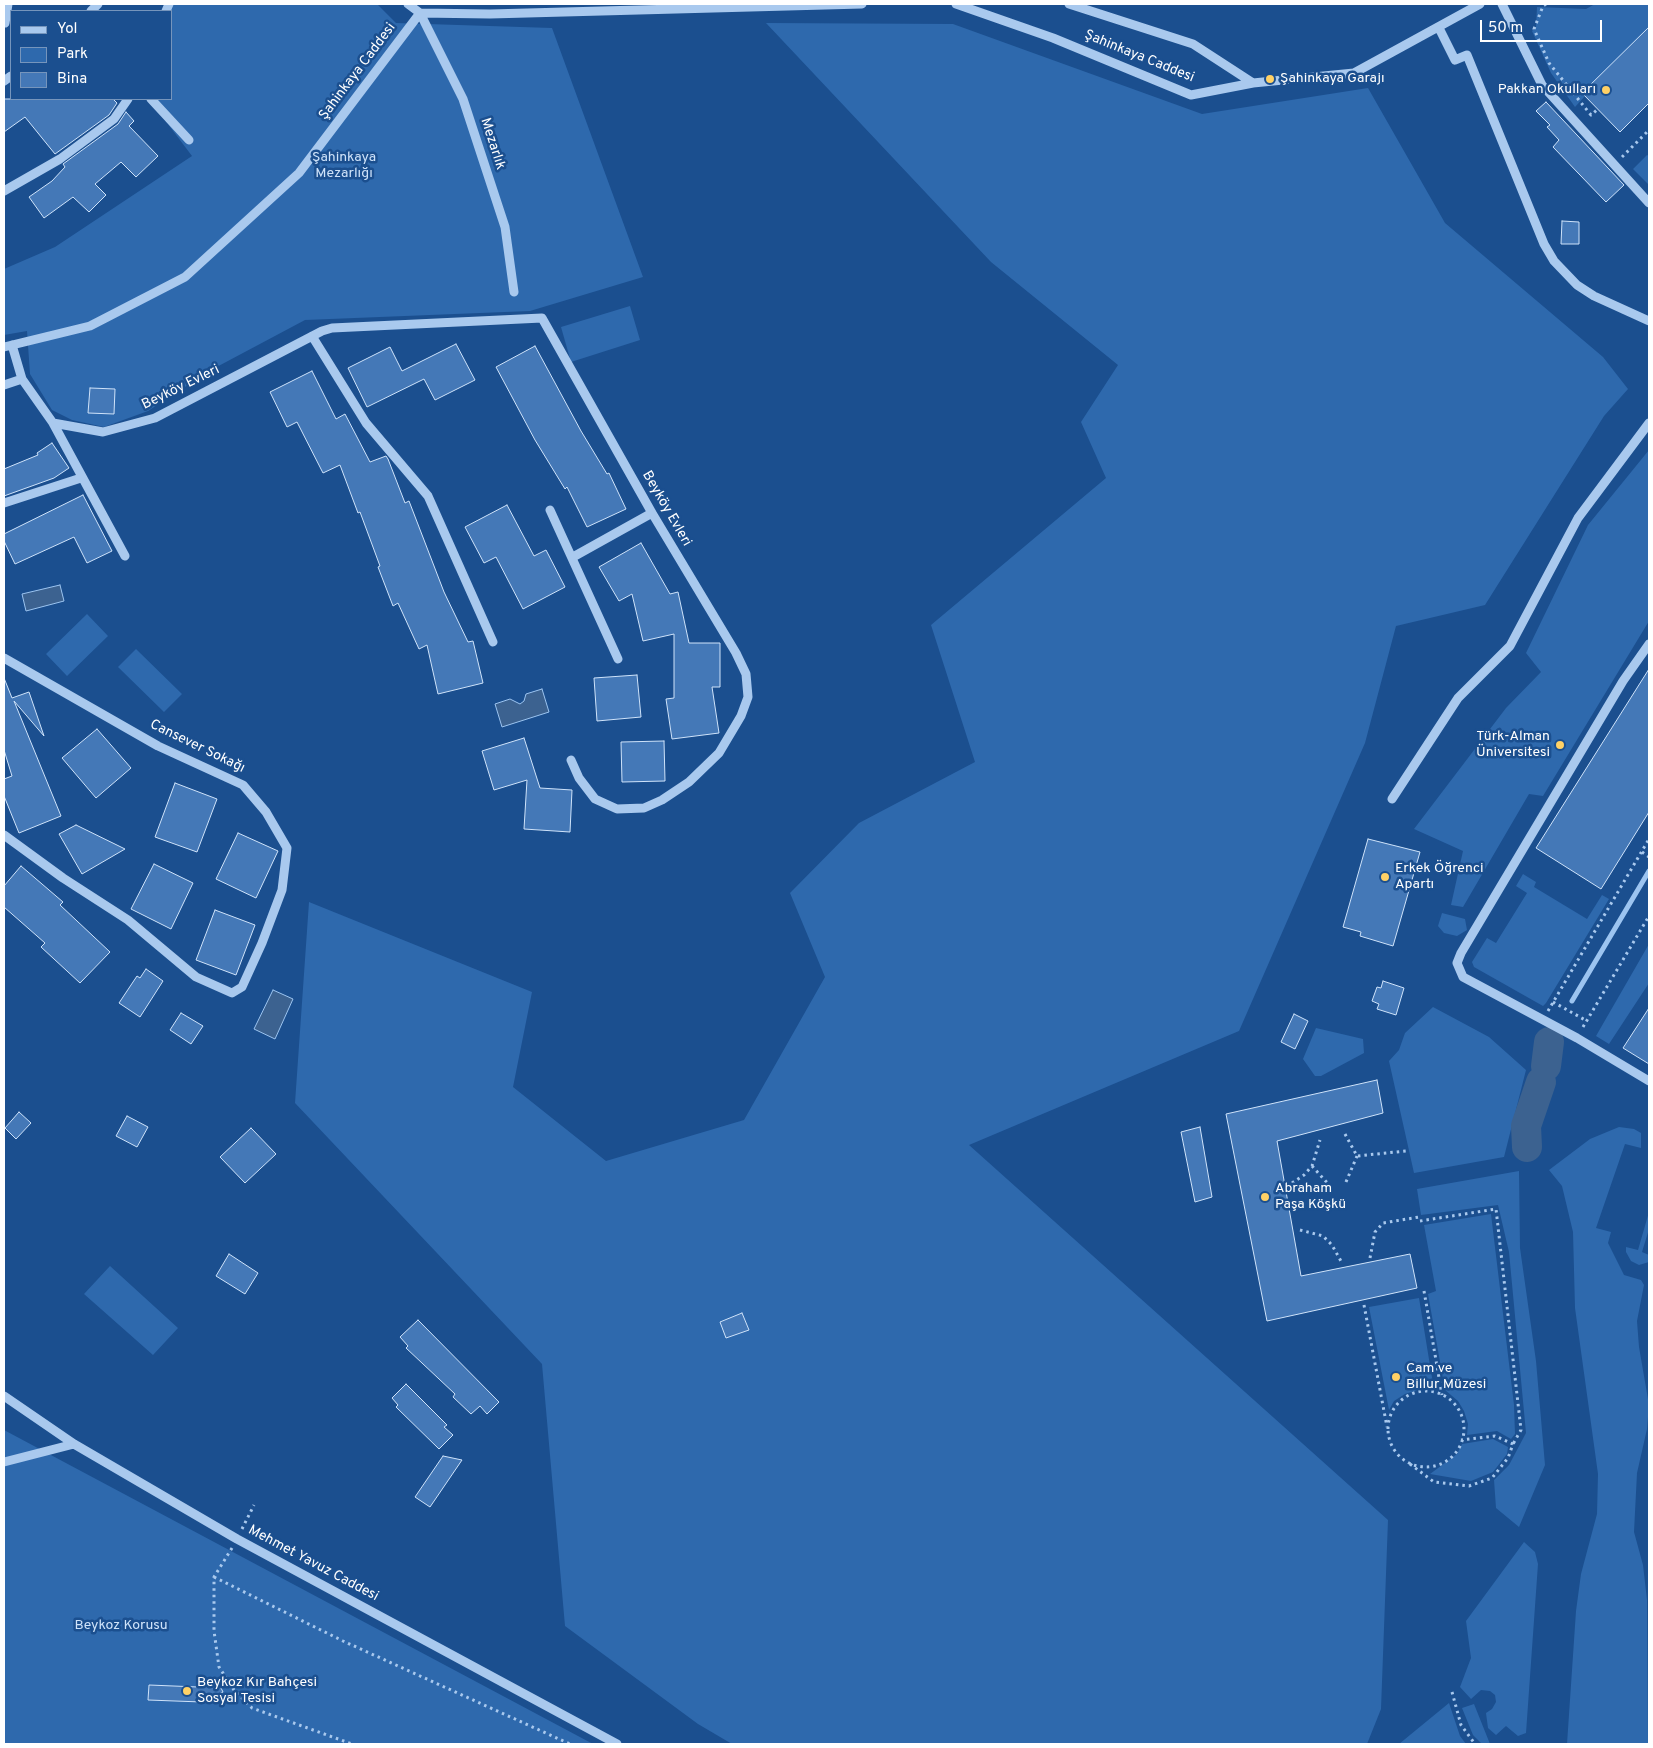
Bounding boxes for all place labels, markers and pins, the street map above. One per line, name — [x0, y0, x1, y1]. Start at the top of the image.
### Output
place label: Şahinkaya Garajı — [1280, 71, 1385, 87]
marker: Şahinkaya Garajı — [1264, 73, 1276, 85]
place label: Pakkan Okulları — [1498, 82, 1596, 98]
marker: Pakkan Okulları — [1600, 84, 1612, 96]
place label: Türk-Alman Üniversitesi — [1476, 729, 1550, 762]
marker: Türk-Alman Üniversitesi — [1554, 739, 1566, 751]
place label: Erkek Öğrenci Apartı — [1395, 861, 1484, 894]
marker: Erkek Öğrenci Apartı — [1379, 871, 1391, 883]
place label: Abraham Paşa Köşkü — [1275, 1181, 1346, 1214]
marker: Abraham Paşa Köşkü — [1259, 1191, 1271, 1203]
place label: Cam ve Billur Müzesi — [1406, 1361, 1486, 1394]
marker: Cam ve Billur Müzesi — [1390, 1371, 1402, 1383]
place label: Beykoz Kır Bahçesi Sosyal Tesisi — [197, 1675, 317, 1708]
marker: Beykoz Kır Bahçesi Sosyal Tesisi — [181, 1685, 193, 1697]

